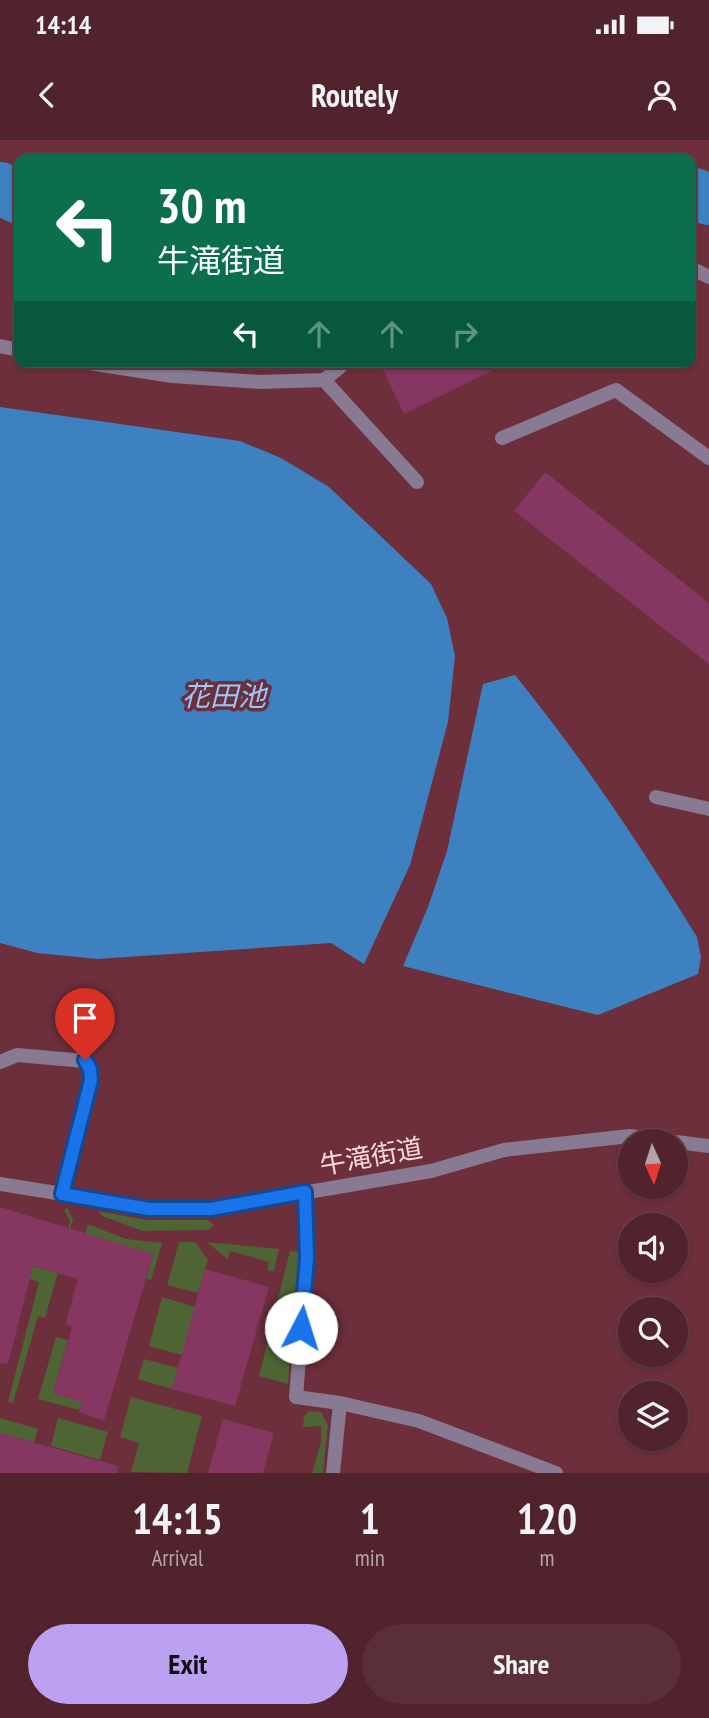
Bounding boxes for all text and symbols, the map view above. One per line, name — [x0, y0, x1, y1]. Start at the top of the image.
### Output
text: 14:14 — [35, 8, 91, 41]
text: Routely — [311, 74, 398, 116]
icon: back — [28, 76, 66, 114]
icon: person — [643, 76, 681, 114]
text: 30 m — [157, 173, 246, 237]
icon: left — [42, 182, 133, 273]
text: 牛滝街道 — [157, 239, 285, 281]
icon: left — [227, 315, 265, 353]
icon: ahead — [300, 315, 338, 353]
icon: ahead — [373, 315, 411, 353]
icon: right — [446, 315, 484, 353]
water label: 花田池 — [182, 677, 269, 714]
pin — [55, 988, 115, 1060]
icon: arrive — [66, 999, 104, 1037]
north arrow — [618, 1129, 688, 1199]
map controls — [618, 1129, 688, 1451]
street label: 牛滝街道 — [317, 1131, 425, 1181]
button: sound — [618, 1213, 688, 1283]
position arrow — [264, 1291, 338, 1365]
button: search — [618, 1297, 688, 1367]
button: layers — [618, 1381, 688, 1451]
text: 14:15 — [132, 1491, 223, 1546]
text: 1 — [360, 1491, 380, 1546]
text: 120 — [517, 1491, 577, 1546]
text: Arrival — [151, 1543, 203, 1572]
text: min — [355, 1543, 385, 1572]
text: m — [539, 1543, 554, 1572]
button: Exit — [28, 1624, 348, 1704]
button: Share — [362, 1624, 681, 1704]

